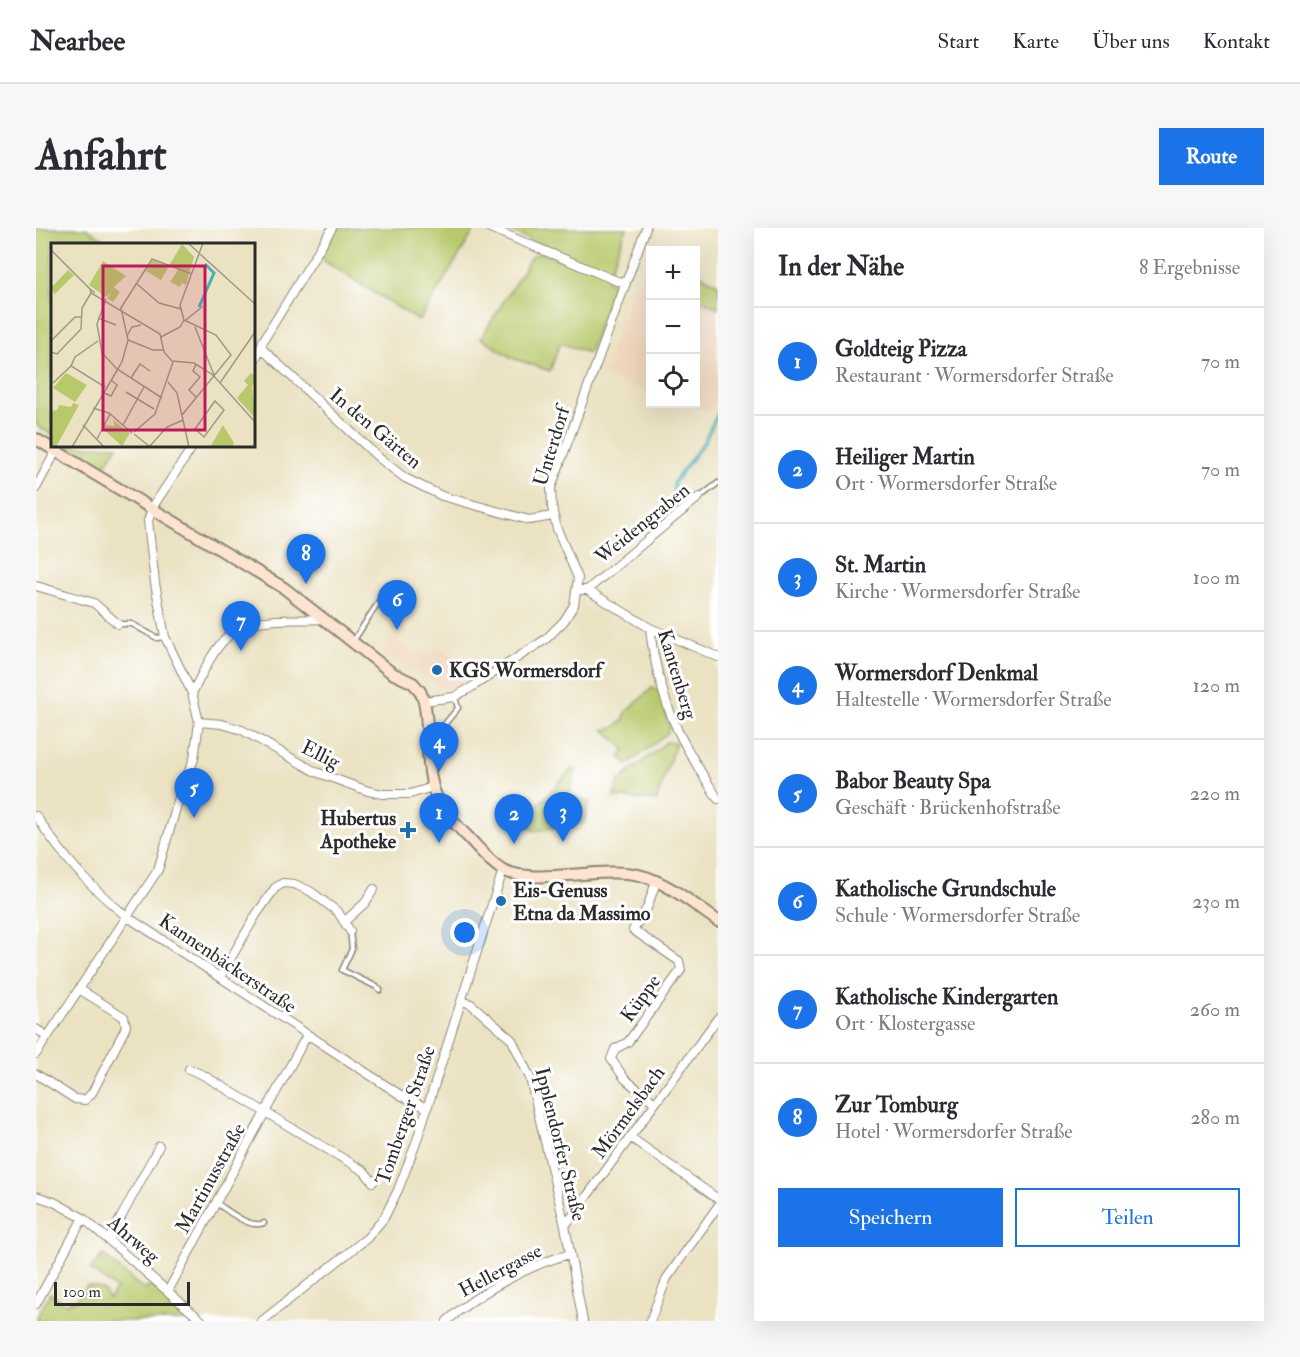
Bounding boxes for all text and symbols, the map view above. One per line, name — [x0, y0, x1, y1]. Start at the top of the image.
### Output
text: Nearbee — [30, 24, 125, 59]
text: Start — [937, 28, 979, 55]
text: Karte — [1012, 28, 1059, 55]
text: Über uns — [1092, 28, 1170, 55]
text: Kontakt — [1203, 28, 1270, 55]
button: Route — [1159, 128, 1264, 185]
text: Anfahrt — [36, 130, 167, 182]
inset map — [51, 243, 255, 447]
map controls — [646, 246, 700, 408]
button: + — [646, 246, 700, 300]
text: In der Nähe — [778, 251, 904, 283]
text: 8 Ergebnisse — [1139, 255, 1240, 280]
button: − — [646, 300, 700, 354]
text: Goldteig Pizza — [835, 335, 967, 363]
text: 1 — [794, 349, 801, 374]
text: 70 m — [1201, 349, 1240, 374]
button: locate — [646, 354, 700, 408]
text: Restaurant · Wormersdorfer Straße — [835, 363, 1114, 388]
street label: In den Gärten — [324, 383, 427, 474]
street label: Unterdorf — [528, 400, 576, 489]
text: Heiliger Martin — [835, 443, 975, 471]
text: 2 — [792, 457, 803, 482]
text: 70 m — [1201, 457, 1240, 482]
text: Ort · Wormersdorfer Straße — [835, 471, 1057, 496]
street label: Weidengraben — [589, 478, 695, 570]
pin: 8 — [286, 534, 326, 584]
text: St. Martin — [835, 551, 926, 579]
text: 3 — [794, 565, 801, 590]
text: 100 m — [1193, 565, 1240, 590]
text: Kirche · Wormersdorfer Straße — [835, 579, 1080, 604]
pin: 6 — [378, 580, 416, 630]
pin: 7 — [222, 602, 260, 651]
street label: Kantenberg — [652, 626, 703, 723]
place label: KGS Wormersdorf — [449, 658, 605, 683]
text: Wormersdorf Denkmal — [835, 659, 1038, 687]
marker: KGS Wormersdorf — [430, 663, 444, 677]
text: 4 — [792, 673, 803, 698]
text: 120 m — [1193, 673, 1240, 698]
text: Haltestelle · Wormersdorfer Straße — [835, 687, 1112, 712]
pin: 4 — [420, 722, 458, 772]
street label: Ellig — [297, 734, 345, 775]
text: Babor Beauty Spa — [835, 767, 990, 795]
pin: 5 — [174, 768, 214, 818]
text: 5 — [793, 781, 802, 806]
text: 220 m — [1190, 781, 1240, 806]
pin: 3 — [544, 792, 582, 842]
pin: 1 — [420, 794, 458, 843]
pin: 2 — [494, 794, 534, 844]
text: Geschäft · Brückenhofstraße — [835, 795, 1061, 820]
place label: Hubertus Apotheke — [320, 806, 397, 855]
marker: Hubertus Apotheke — [401, 823, 415, 837]
text: Katholische Grundschule — [835, 875, 1056, 903]
place label: Eis-Genuss Etna da Massimo — [513, 878, 651, 926]
text: 6 — [792, 889, 803, 914]
text: 230 m — [1192, 889, 1240, 914]
marker: Eis-Genuss Etna da Massimo — [494, 894, 508, 908]
text: Schule · Wormersdorfer Straße — [835, 903, 1080, 928]
street label: Kannenbäckerstraße — [154, 908, 301, 1019]
your location — [450, 918, 479, 947]
street label: Küppe — [615, 970, 667, 1027]
text: Katholische Kindergarten — [835, 983, 1058, 1011]
text: 7 — [793, 997, 802, 1022]
text: 260 m — [1190, 997, 1240, 1022]
text: Ort · Klostergasse — [835, 1011, 975, 1036]
street label: Tomberger Straße — [370, 1042, 441, 1188]
street label: Mörmelsbach — [586, 1061, 671, 1164]
street label: Ipplendorfer Straße — [528, 1065, 592, 1224]
text: Zur Tomburg — [835, 1091, 958, 1119]
text: 8 — [793, 1105, 802, 1130]
text: 280 m — [1190, 1105, 1240, 1130]
street label: Martinusstraße — [170, 1119, 251, 1238]
text: Hotel · Wormersdorfer Straße — [835, 1119, 1073, 1144]
button: Speichern — [778, 1188, 1003, 1247]
button: Teilen — [1015, 1188, 1240, 1247]
street label: Ahrweg — [102, 1209, 166, 1270]
street label: Hellergasse — [454, 1238, 546, 1303]
scale bar — [54, 1279, 190, 1306]
text: 100 m — [63, 1282, 101, 1302]

